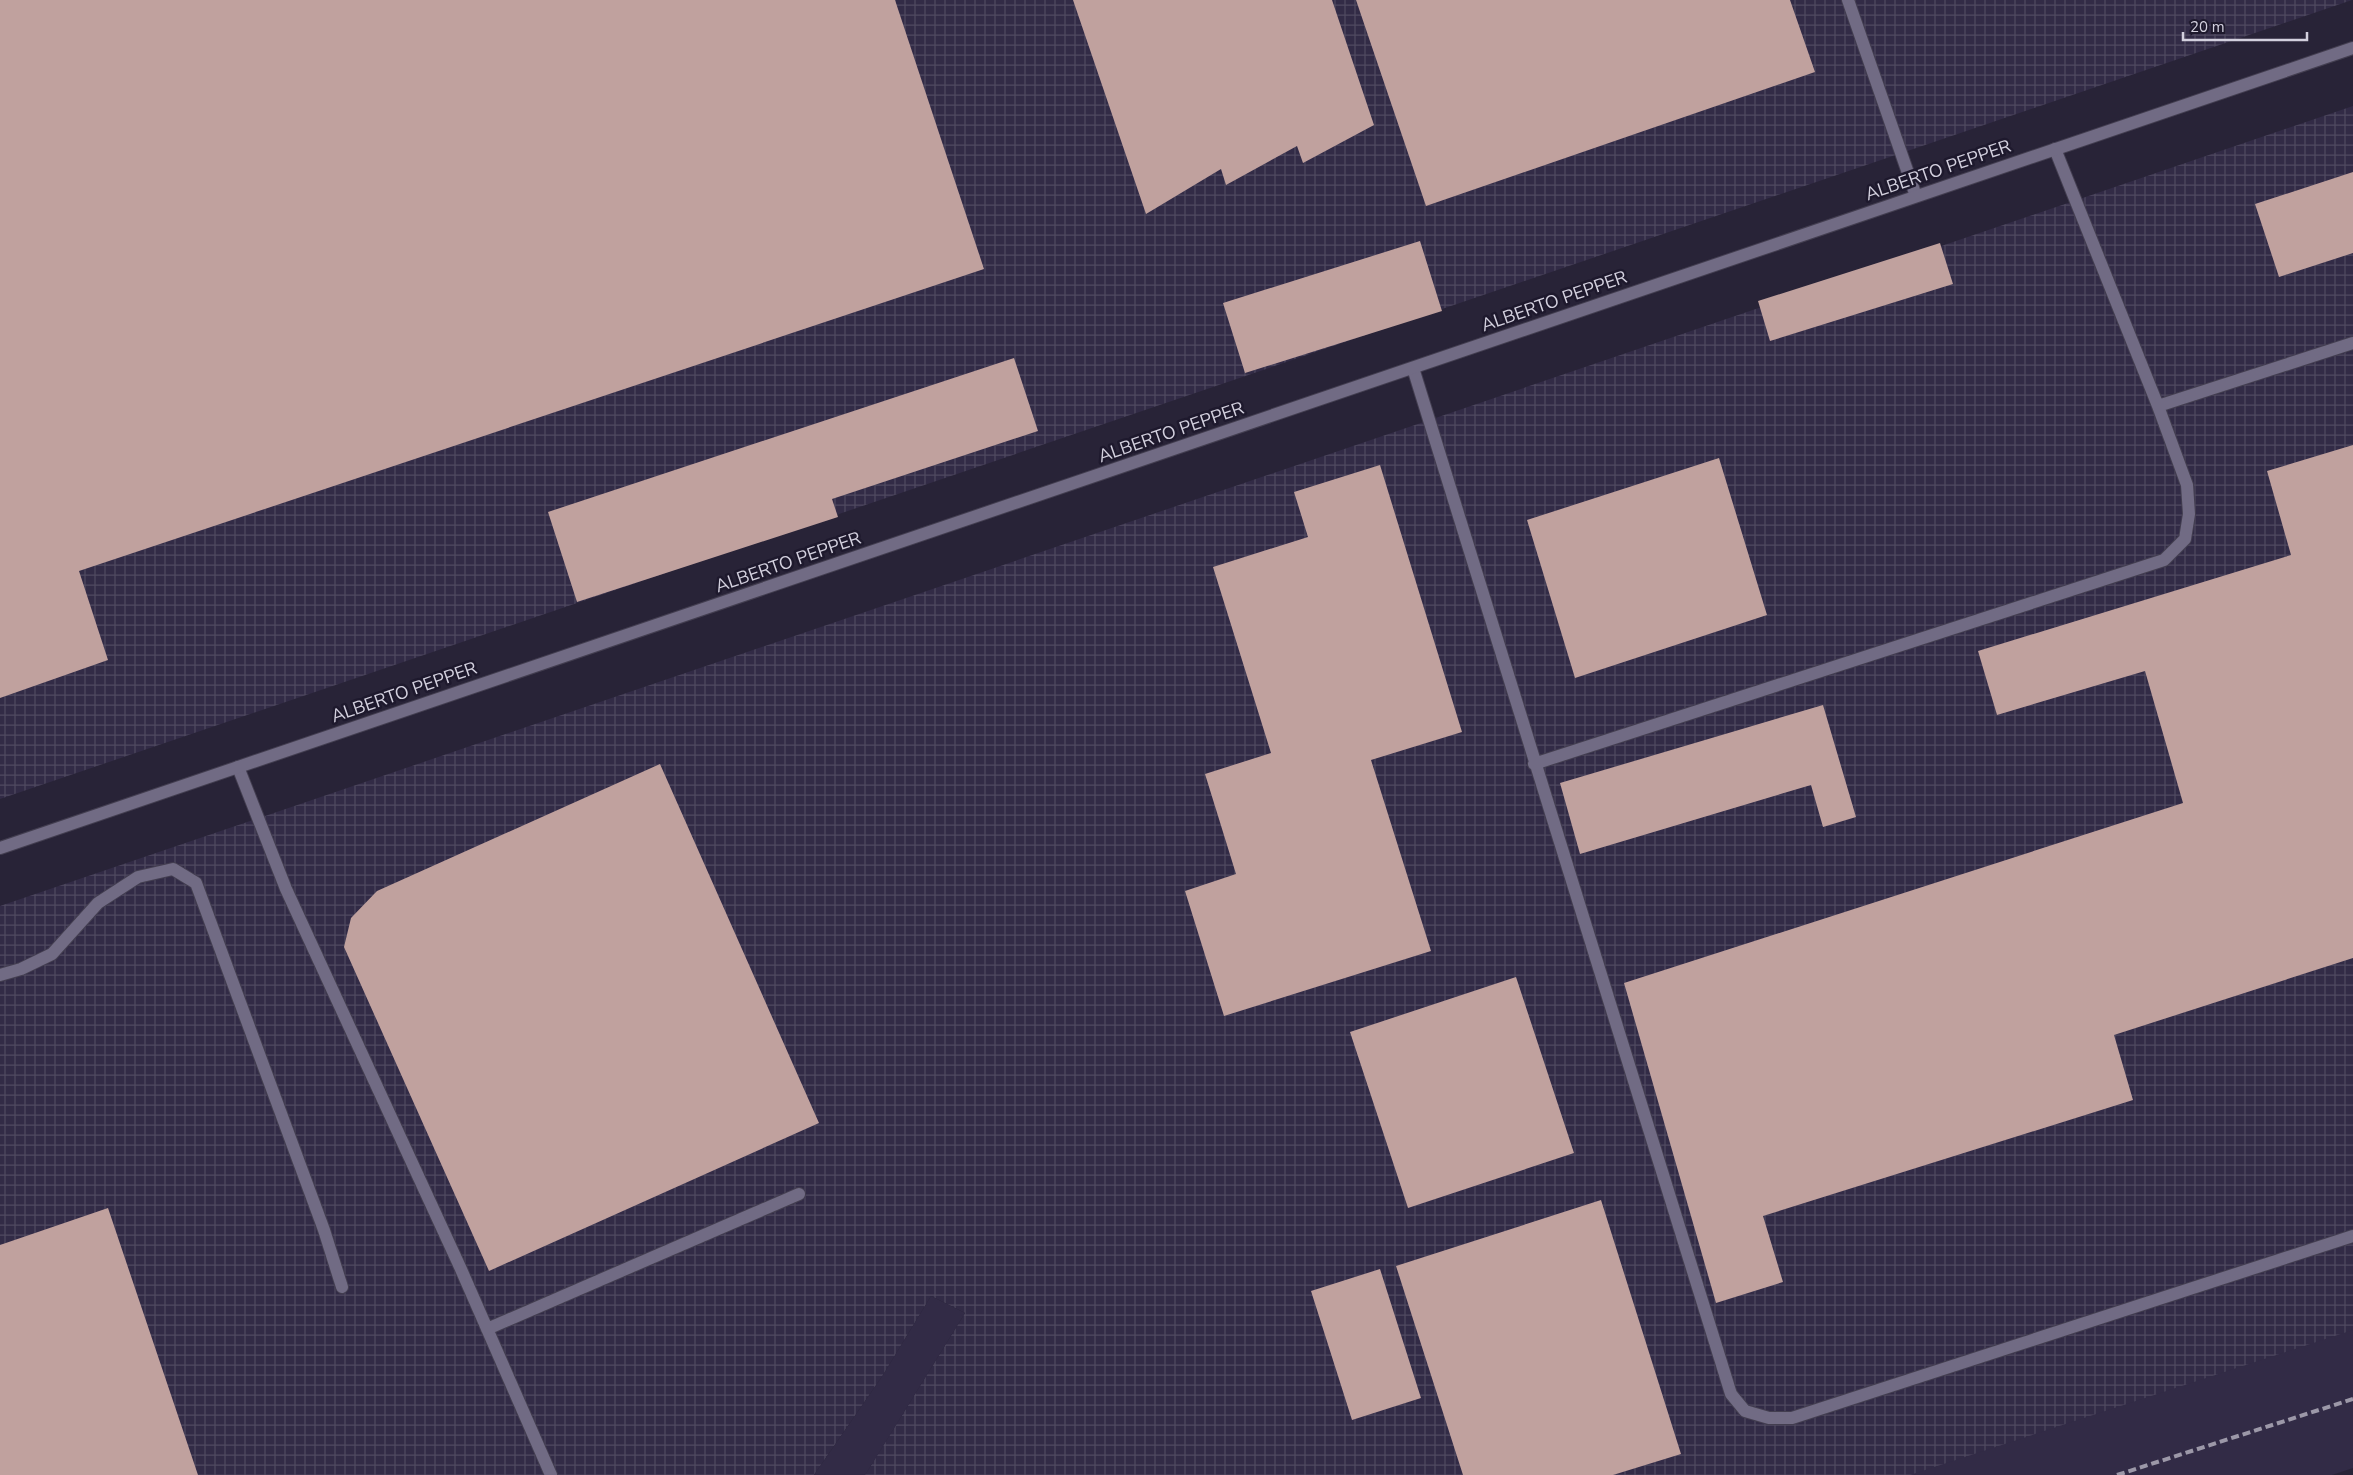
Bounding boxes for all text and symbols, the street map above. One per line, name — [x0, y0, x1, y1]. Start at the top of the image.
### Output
scale bar — [2183, 10, 2307, 42]
text: 20 m — [2190, 17, 2225, 37]
street label: ALBERTO PEPPER — [1862, 134, 2014, 206]
street label: ALBERTO PEPPER — [1478, 265, 1630, 337]
street label: ALBERTO PEPPER — [1095, 396, 1247, 468]
street label: ALBERTO PEPPER — [712, 526, 864, 598]
street label: ALBERTO PEPPER — [328, 656, 480, 728]

